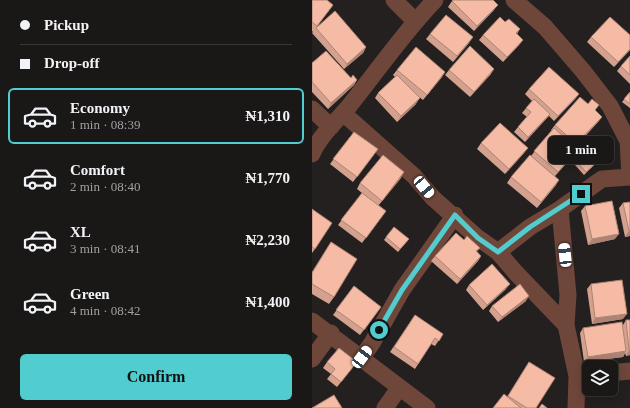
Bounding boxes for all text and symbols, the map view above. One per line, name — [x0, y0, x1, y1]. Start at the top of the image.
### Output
text: Pickup — [44, 17, 89, 33]
text: Drop-off — [44, 55, 100, 71]
icon: car — [22, 98, 58, 134]
text: Economy — [70, 100, 130, 116]
text: ₦1,310 — [245, 108, 290, 124]
text: 1 min · 08:39 — [70, 117, 140, 132]
callout: 1 min — [548, 136, 614, 164]
text: 1 min — [565, 142, 597, 157]
icon: car — [22, 160, 58, 196]
text: Comfort — [70, 162, 125, 178]
text: ₦1,770 — [245, 170, 290, 186]
car — [412, 174, 436, 200]
text: 2 min · 08:40 — [70, 179, 140, 194]
route end — [572, 185, 590, 203]
icon: car — [22, 222, 58, 258]
text: XL — [70, 224, 91, 240]
text: ₦2,230 — [245, 232, 290, 248]
text: 3 min · 08:41 — [70, 241, 140, 256]
car — [558, 242, 572, 268]
icon: car — [22, 284, 58, 320]
text: Green — [70, 286, 110, 302]
text: ₦1,400 — [245, 294, 290, 310]
text: 4 min · 08:42 — [70, 303, 140, 318]
route start — [370, 321, 388, 339]
car — [350, 344, 374, 370]
button: Confirm — [20, 354, 292, 400]
map controls — [582, 360, 618, 396]
button: layers — [582, 360, 618, 396]

